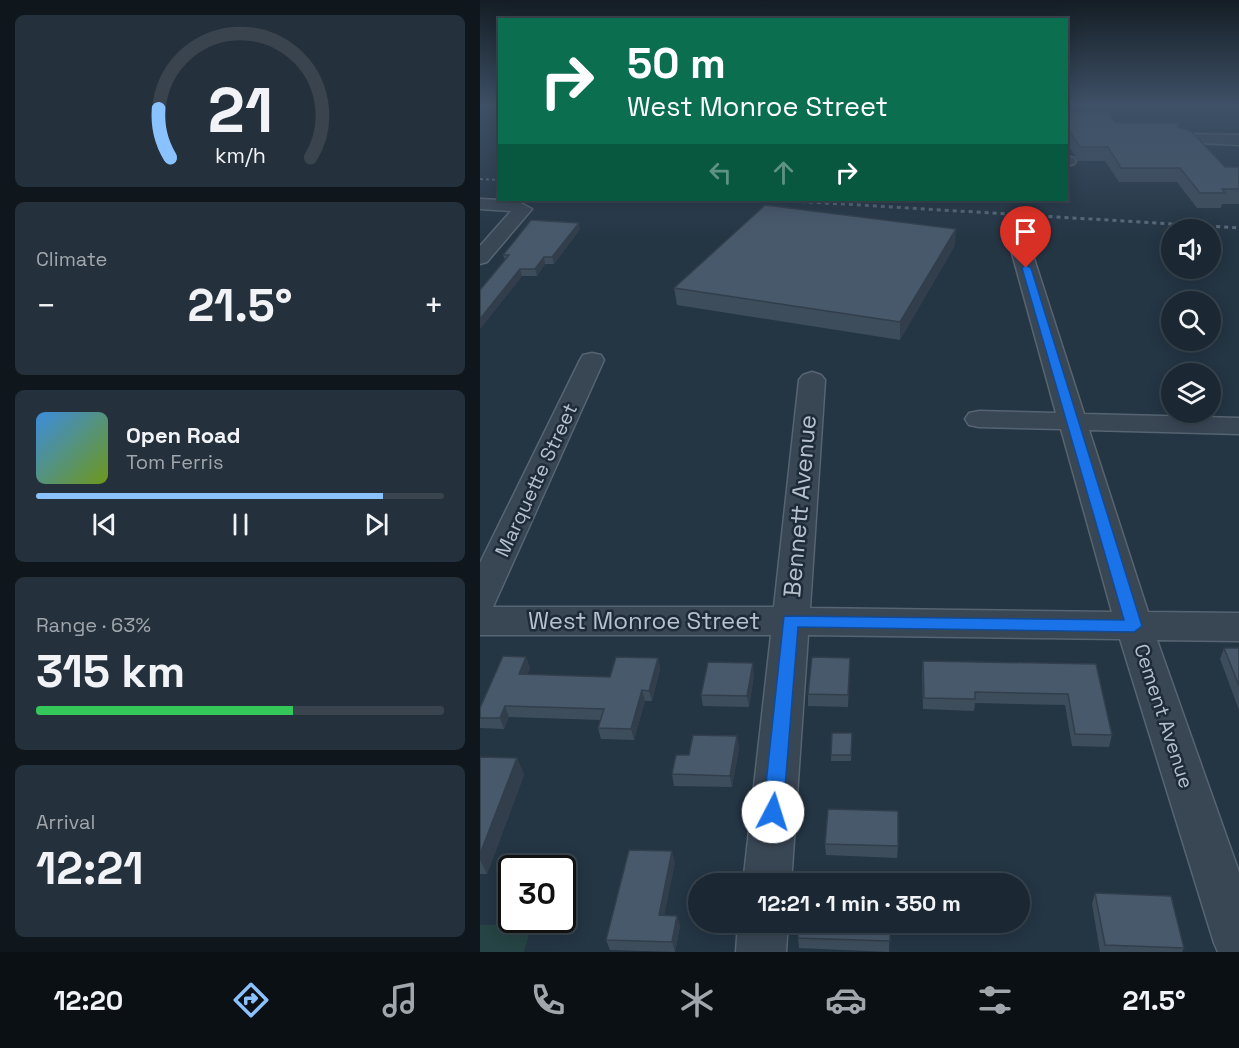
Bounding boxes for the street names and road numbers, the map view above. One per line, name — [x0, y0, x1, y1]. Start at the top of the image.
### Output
street label: Marquette Street — [489, 399, 583, 561]
street label: Bennett Avenue — [776, 413, 823, 599]
street label: West Monroe Street — [528, 605, 760, 636]
street label: Cement Avenue — [1128, 640, 1200, 792]

